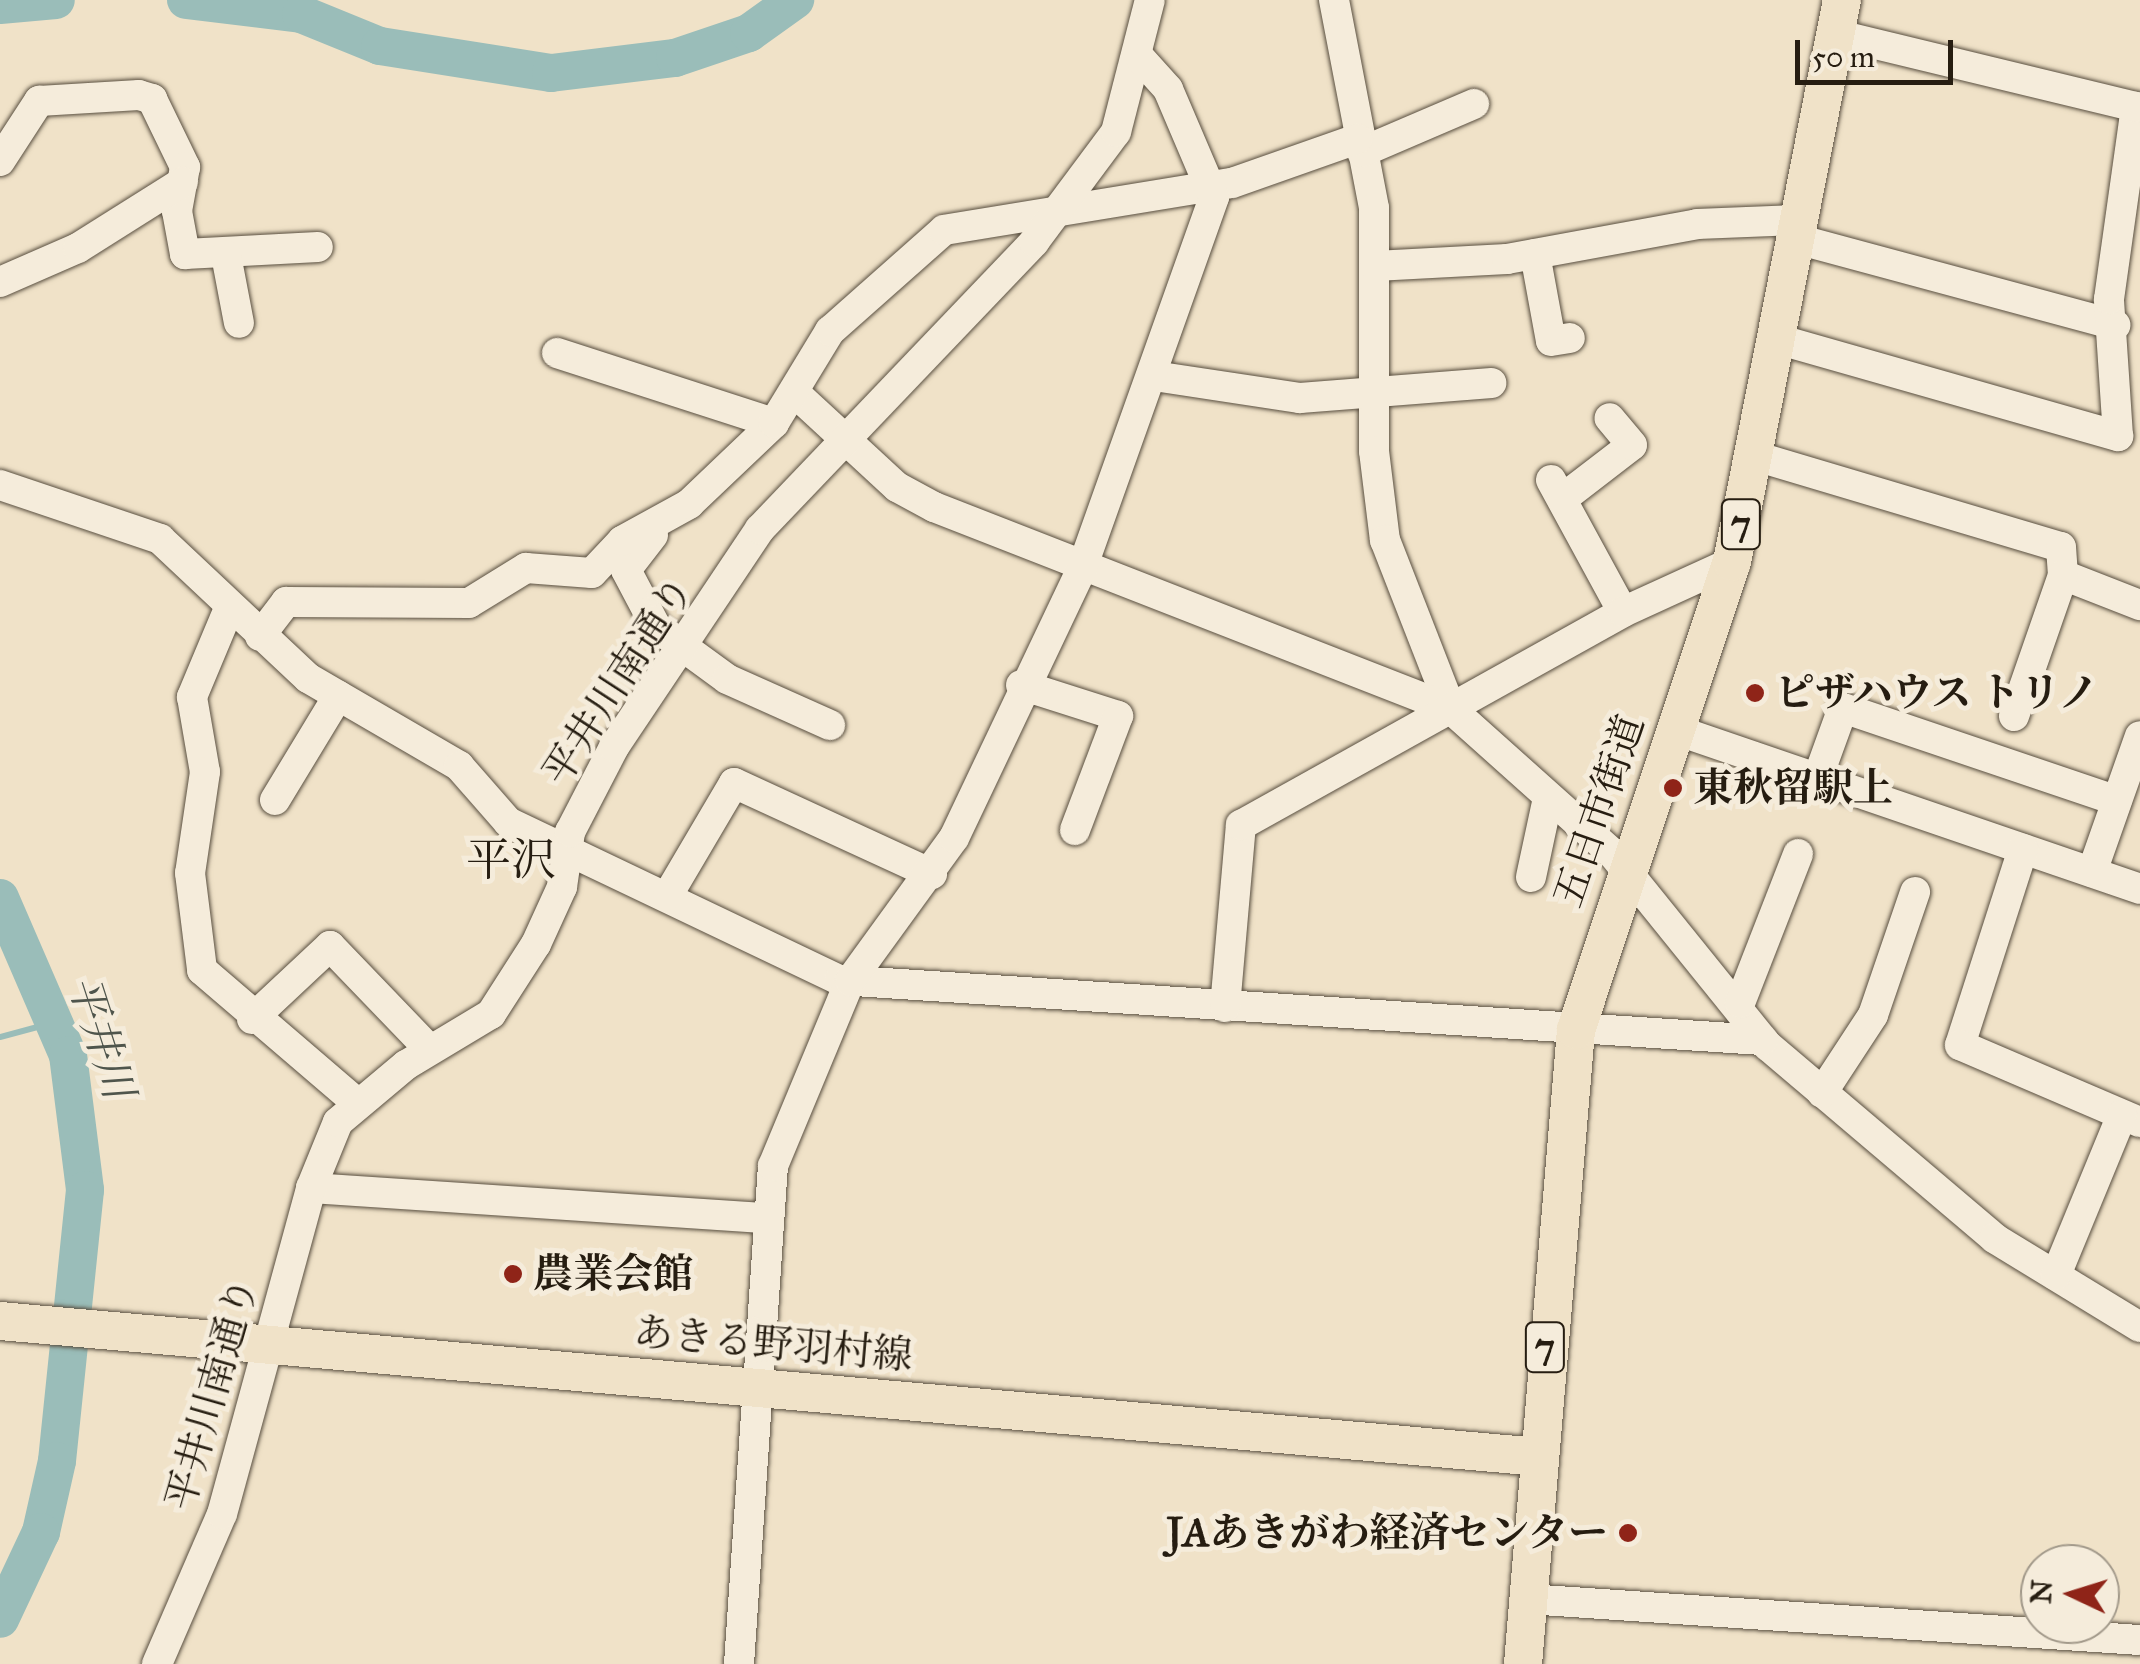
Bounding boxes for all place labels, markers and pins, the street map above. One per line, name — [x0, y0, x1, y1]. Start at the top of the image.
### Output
place label: ピザハウス トリノ — [1775, 669, 2104, 717]
marker: ピザハウス トリノ — [1744, 682, 1766, 704]
place label: 東秋留駅上 — [1693, 764, 1893, 812]
marker: 東秋留駅上 — [1662, 777, 1684, 799]
place label: 農業会館 — [533, 1250, 693, 1298]
marker: 農業会館 — [502, 1263, 524, 1285]
place label: JAあきがわ経済センター — [1165, 1509, 1608, 1557]
marker: JAあきがわ経済センター — [1617, 1522, 1639, 1544]

